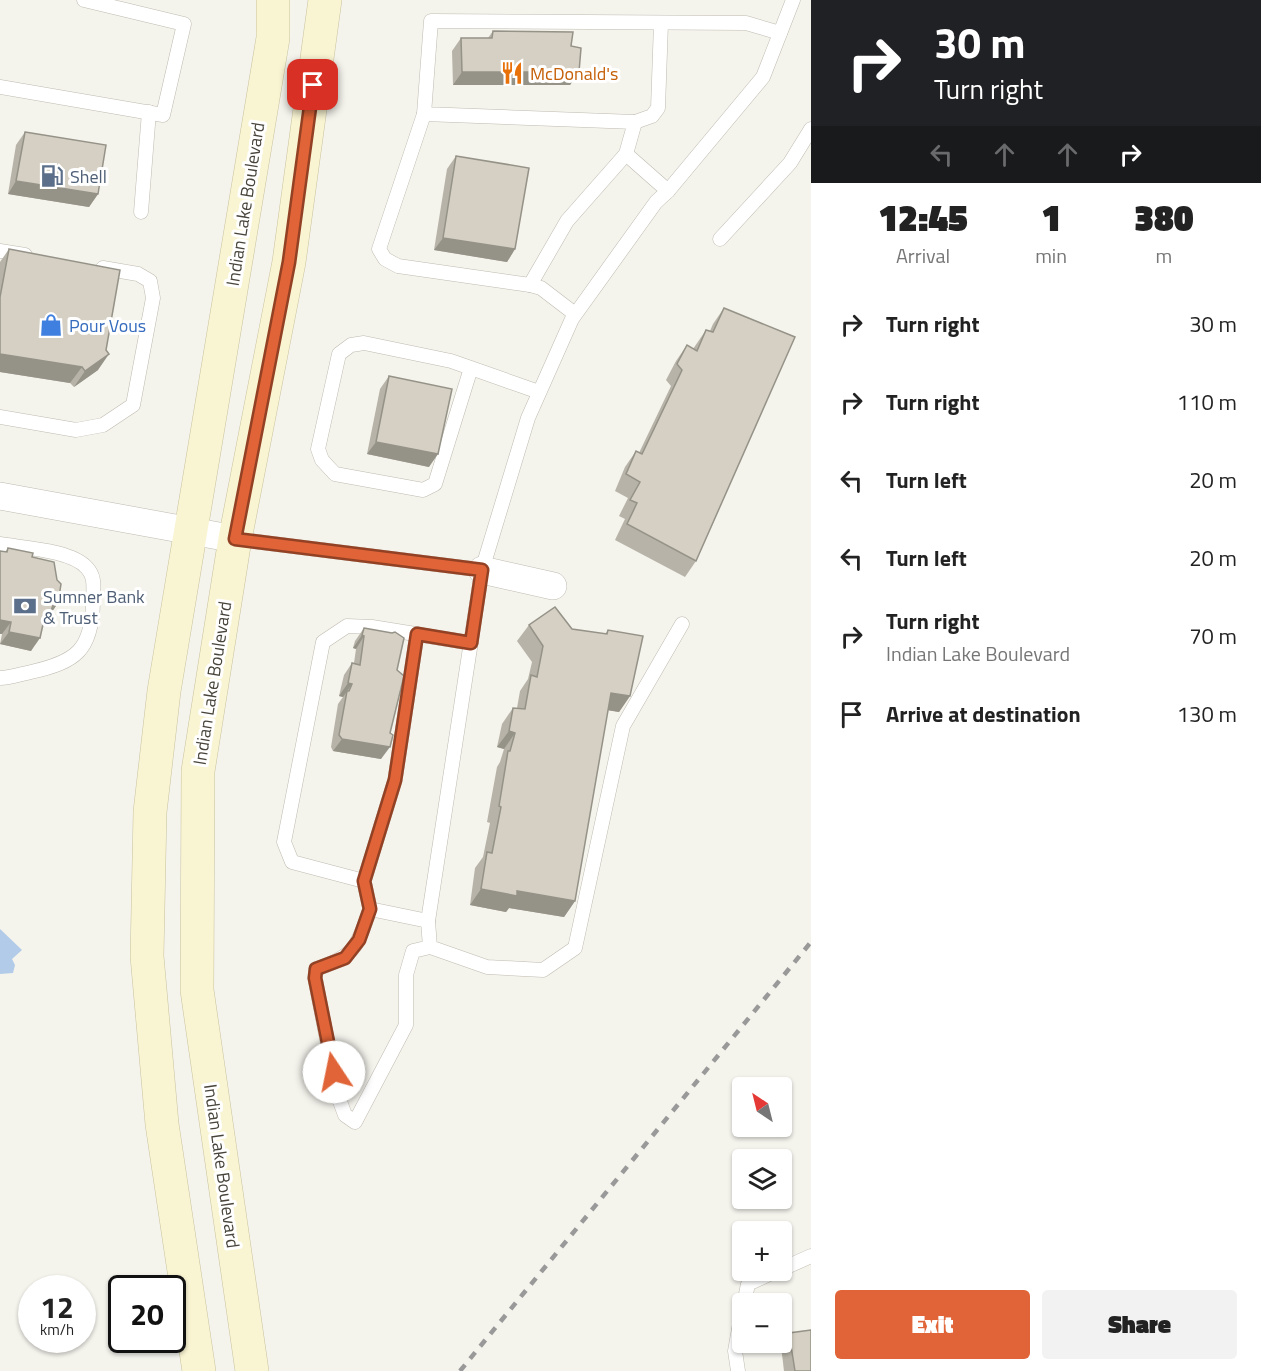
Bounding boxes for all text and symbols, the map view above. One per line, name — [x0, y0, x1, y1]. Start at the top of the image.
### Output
text: 30 m — [934, 10, 1026, 74]
icon: right — [835, 24, 913, 102]
pin — [287, 59, 338, 110]
restaurant icon: McDonald's — [499, 60, 525, 86]
place label: McDonald's — [530, 60, 618, 87]
icon: arrive — [296, 68, 329, 101]
text: Turn right — [934, 68, 1043, 109]
street label: Indian Lake Boulevard — [219, 120, 271, 288]
icon: left — [925, 138, 958, 171]
icon: ahead — [988, 138, 1021, 171]
icon: ahead — [1051, 138, 1084, 171]
icon: right — [1114, 138, 1147, 171]
fuel station icon: Shell — [39, 163, 65, 189]
place label: Shell — [70, 163, 107, 190]
text: 12:45 — [878, 190, 968, 245]
text: 1 — [1041, 190, 1061, 245]
text: 380 — [1134, 190, 1194, 245]
text: Arrival — [896, 240, 950, 271]
text: min — [1035, 240, 1067, 271]
text: m — [1156, 240, 1172, 271]
text: Turn right — [886, 307, 980, 341]
text: 30 m — [1189, 307, 1237, 341]
icon: right — [835, 308, 868, 341]
shop icon: Pour Vous — [38, 312, 64, 338]
place label: Pour Vous — [69, 312, 146, 339]
text: Turn right — [886, 385, 980, 419]
text: 110 m — [1177, 385, 1237, 419]
icon: right — [835, 386, 868, 419]
text: Turn left — [886, 463, 967, 497]
text: 20 m — [1189, 463, 1237, 497]
icon: left — [835, 464, 868, 497]
text: Turn left — [886, 541, 967, 575]
text: 20 m — [1189, 541, 1237, 575]
icon: left — [835, 542, 868, 575]
place label: Sumner Bank & Trust — [43, 583, 145, 631]
bank icon: Sumner Bank & Trust — [12, 593, 38, 619]
street label: Indian Lake Boulevard — [186, 599, 238, 767]
text: Turn right — [886, 604, 980, 638]
text: 70 m — [1189, 619, 1237, 653]
icon: right — [835, 620, 868, 653]
text: Indian Lake Boulevard — [886, 638, 1070, 669]
text: Arrive at destination — [886, 697, 1081, 731]
text: 130 m — [1177, 697, 1237, 731]
icon: arrive — [835, 698, 868, 731]
position arrow — [302, 1040, 366, 1104]
north arrow — [732, 1077, 792, 1137]
map controls — [732, 1077, 792, 1353]
street label: Indian Lake Boulevard — [197, 1082, 247, 1250]
button: layers — [732, 1149, 792, 1209]
button: + — [732, 1221, 792, 1281]
speed limit sign: 20 — [108, 1275, 186, 1353]
text: 12 — [40, 1284, 74, 1330]
button: Exit — [835, 1290, 1030, 1359]
button: Share — [1042, 1290, 1237, 1359]
button: − — [732, 1293, 792, 1353]
text: km/h — [40, 1318, 74, 1341]

